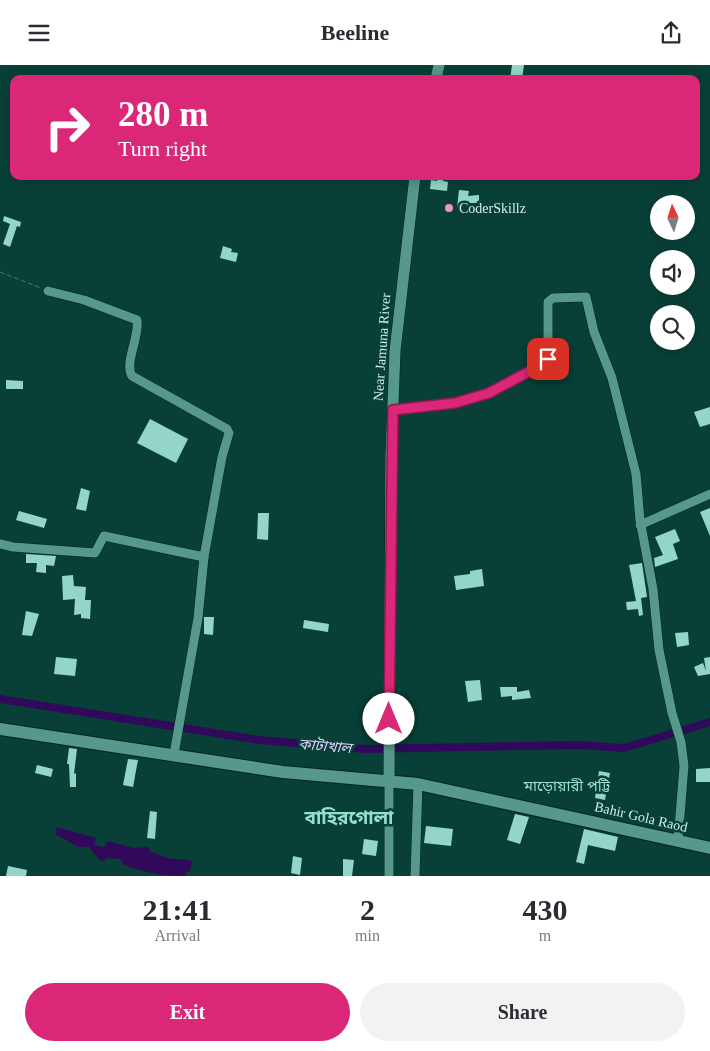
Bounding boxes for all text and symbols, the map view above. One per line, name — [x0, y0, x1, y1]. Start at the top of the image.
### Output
icon: menu — [25, 19, 53, 47]
icon: share — [657, 19, 685, 47]
text: Beeline — [321, 20, 389, 45]
icon: right — [35, 95, 100, 160]
text: 280 m — [118, 95, 208, 134]
text: Turn right — [118, 136, 207, 161]
north arrow — [650, 195, 695, 240]
map controls — [650, 195, 695, 350]
place label: CoderSkillz — [459, 201, 526, 216]
marker: CoderSkillz — [443, 202, 455, 214]
button: sound — [650, 250, 695, 295]
street label: Near Jamuna River — [371, 292, 393, 401]
button: search — [650, 305, 695, 350]
pin — [527, 338, 569, 380]
icon: arrive — [534, 345, 562, 373]
position arrow — [362, 692, 414, 744]
water label: কাটাখাল — [298, 735, 355, 757]
district label: মাড়োয়ারী পট্টি — [523, 778, 611, 794]
street label: Bahir Gola Raod — [593, 799, 689, 835]
district label: বাহিরগোলা — [304, 807, 394, 828]
text: 21:41 — [143, 893, 213, 926]
text: 2 — [360, 893, 375, 926]
text: 430 — [522, 893, 567, 926]
text: Arrival — [154, 927, 201, 944]
text: min — [355, 927, 380, 944]
text: m — [539, 927, 551, 944]
button: Exit — [25, 983, 350, 1041]
button: Share — [360, 983, 685, 1041]

